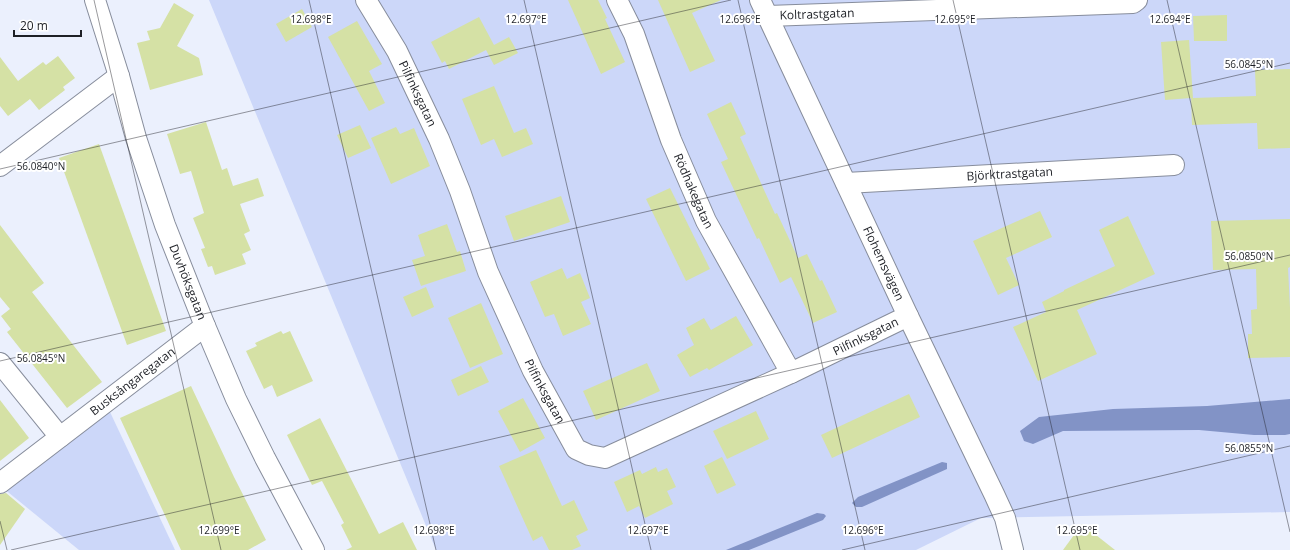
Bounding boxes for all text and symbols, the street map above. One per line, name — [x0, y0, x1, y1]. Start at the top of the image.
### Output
street label: Koltrastgatan — [779, 4, 855, 24]
scale bar — [14, 12, 81, 38]
text: 12.698°E — [290, 12, 332, 26]
text: 12.697°E — [505, 12, 547, 26]
text: 12.696°E — [719, 12, 761, 26]
text: 12.695°E — [934, 12, 976, 26]
text: 12.694°E — [1149, 12, 1191, 26]
text: 20 m — [20, 17, 48, 34]
text: 56.0845°N — [1225, 57, 1273, 71]
street label: Pilfinksgatan — [395, 58, 441, 129]
street label: Rödhakegatan — [670, 151, 718, 232]
text: 56.0840°N — [17, 159, 65, 173]
street label: Björktrastgatan — [966, 163, 1053, 184]
street label: Flohemsvägen — [859, 223, 909, 303]
street label: Duvhöksgatan — [165, 241, 211, 322]
text: 56.0850°N — [1225, 249, 1273, 263]
street label: Pilfinksgatan — [830, 313, 901, 359]
street label: Busksångaregatan — [86, 343, 178, 419]
text: 56.0845°N — [17, 351, 65, 365]
street label: Pilfinksgatan — [521, 356, 569, 426]
text: 56.0855°N — [1225, 441, 1273, 455]
text: 12.699°E — [198, 523, 240, 537]
text: 12.698°E — [413, 523, 455, 537]
text: 12.697°E — [627, 523, 669, 537]
text: 12.696°E — [842, 523, 884, 537]
text: 12.695°E — [1056, 523, 1098, 537]

